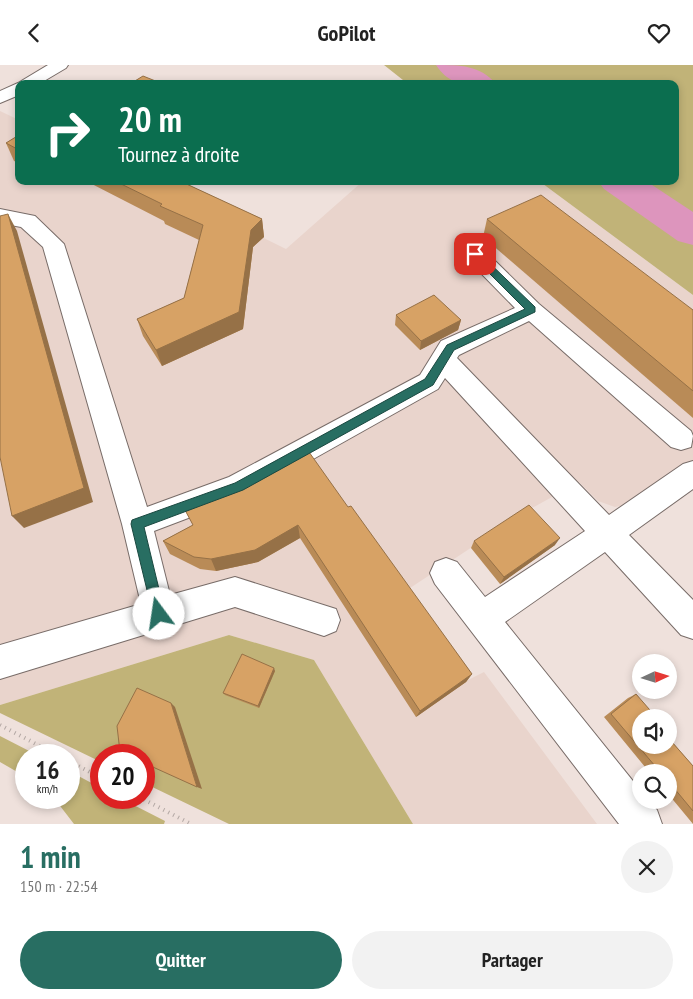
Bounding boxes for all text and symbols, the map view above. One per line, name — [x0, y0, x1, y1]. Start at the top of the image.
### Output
icon: back — [20, 19, 48, 47]
text: GoPilot — [318, 19, 375, 47]
icon: heart — [645, 19, 673, 47]
text: 20 m — [118, 96, 182, 142]
icon: right — [35, 100, 100, 165]
text: Tournez à droite — [118, 140, 240, 168]
pin — [454, 233, 496, 275]
icon: arrive — [461, 240, 489, 268]
position arrow — [132, 587, 184, 639]
north arrow — [632, 654, 678, 699]
map controls — [632, 654, 677, 809]
button: sound — [632, 709, 677, 754]
speed limit sign: 20 — [90, 744, 155, 809]
text: 16 — [36, 754, 59, 786]
button: search — [632, 764, 677, 809]
text: km/h — [37, 781, 58, 796]
text: 1 min — [20, 837, 81, 876]
button: close — [621, 841, 673, 893]
text: 150 m · 22:54 — [20, 876, 98, 896]
button: Quitter — [20, 931, 342, 989]
button: Partager — [352, 931, 673, 989]

